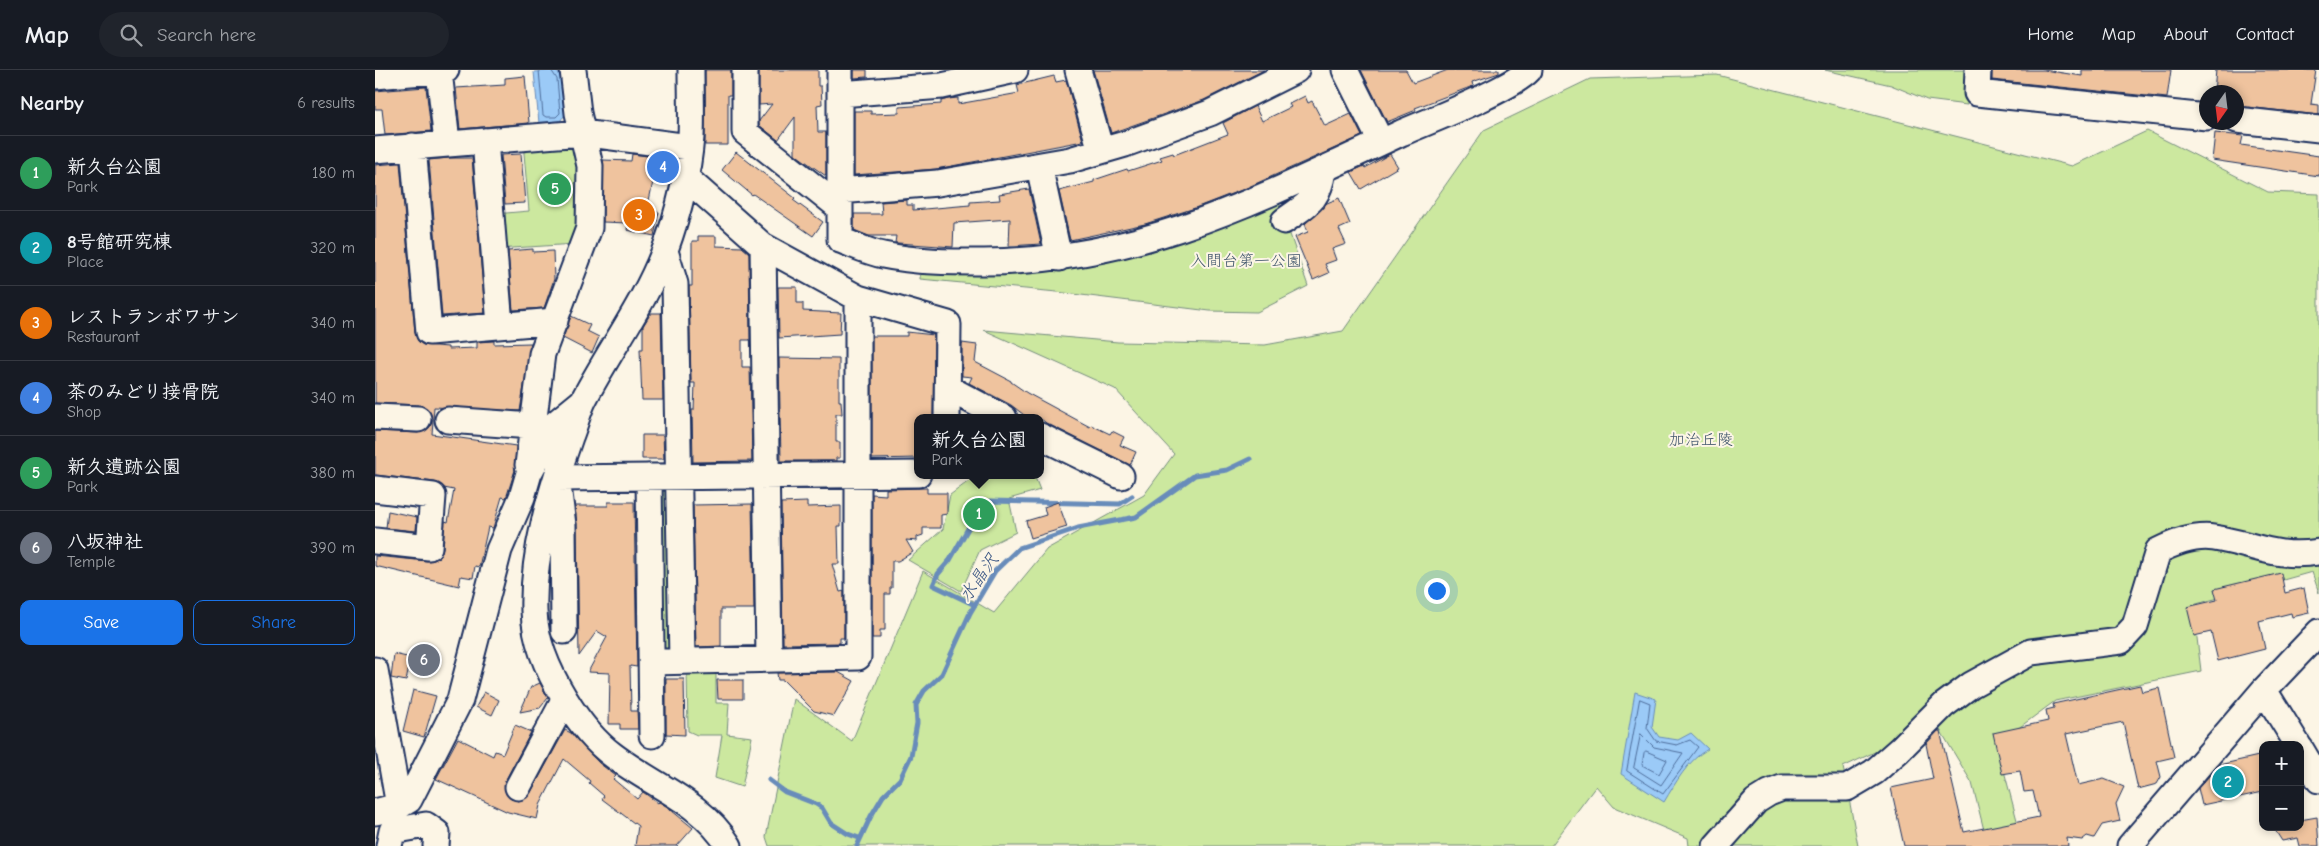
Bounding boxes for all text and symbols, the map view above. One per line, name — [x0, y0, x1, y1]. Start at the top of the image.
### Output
search box — [99, 12, 449, 57]
text: Map — [25, 21, 69, 49]
icon: search — [117, 21, 145, 49]
text: Search here — [157, 24, 256, 46]
text: Home — [2027, 24, 2074, 45]
text: Map — [2102, 24, 2136, 45]
text: About — [2164, 24, 2208, 45]
text: Contact — [2236, 24, 2294, 45]
north arrow — [2199, 85, 2244, 130]
text: Nearby — [20, 91, 84, 115]
text: 6 results — [297, 94, 355, 112]
pin: 4 — [647, 148, 679, 186]
text: 新久台公園 — [67, 156, 162, 178]
text: 1 — [33, 164, 39, 182]
text: 180 m — [312, 164, 355, 182]
pin: 5 — [539, 170, 571, 208]
text: Park — [67, 178, 98, 196]
pin: 3 — [623, 196, 655, 234]
text: 8号館研究棟 — [67, 231, 172, 253]
text: 2 — [32, 239, 40, 257]
text: 320 m — [310, 239, 355, 257]
park label: 入間台第一公園 — [1190, 252, 1302, 270]
text: Place — [67, 253, 103, 271]
text: レストランボワサン — [67, 306, 240, 328]
text: 3 — [32, 314, 40, 332]
text: 340 m — [311, 314, 355, 332]
text: Restaurant — [67, 328, 139, 346]
text: 茶のみどり接骨院 — [67, 381, 219, 403]
text: 4 — [32, 389, 40, 407]
text: 340 m — [311, 389, 355, 407]
text: Shop — [67, 403, 101, 421]
popup — [914, 414, 1044, 479]
text: 新久台公園 — [931, 429, 1027, 451]
park label: 加治丘陵 — [1669, 431, 1733, 449]
text: Park — [931, 451, 962, 469]
text: 新久遺跡公園 — [67, 456, 181, 478]
text: 5 — [32, 464, 40, 482]
text: 380 m — [310, 464, 355, 482]
text: Park — [67, 478, 98, 496]
pin: 1 — [963, 495, 995, 533]
text: 八坂神社 — [67, 531, 143, 553]
text: 6 — [32, 539, 40, 557]
text: 390 m — [310, 539, 355, 557]
water label: 水晶沢 — [955, 549, 1004, 606]
text: Temple — [67, 553, 115, 571]
your location — [1424, 578, 1450, 604]
button: Save — [20, 600, 183, 645]
button: Share — [193, 600, 355, 645]
pin: 6 — [408, 641, 440, 679]
map controls — [2259, 741, 2304, 831]
button: + — [2259, 741, 2304, 786]
pin: 2 — [2212, 763, 2244, 801]
button: − — [2259, 786, 2304, 831]

